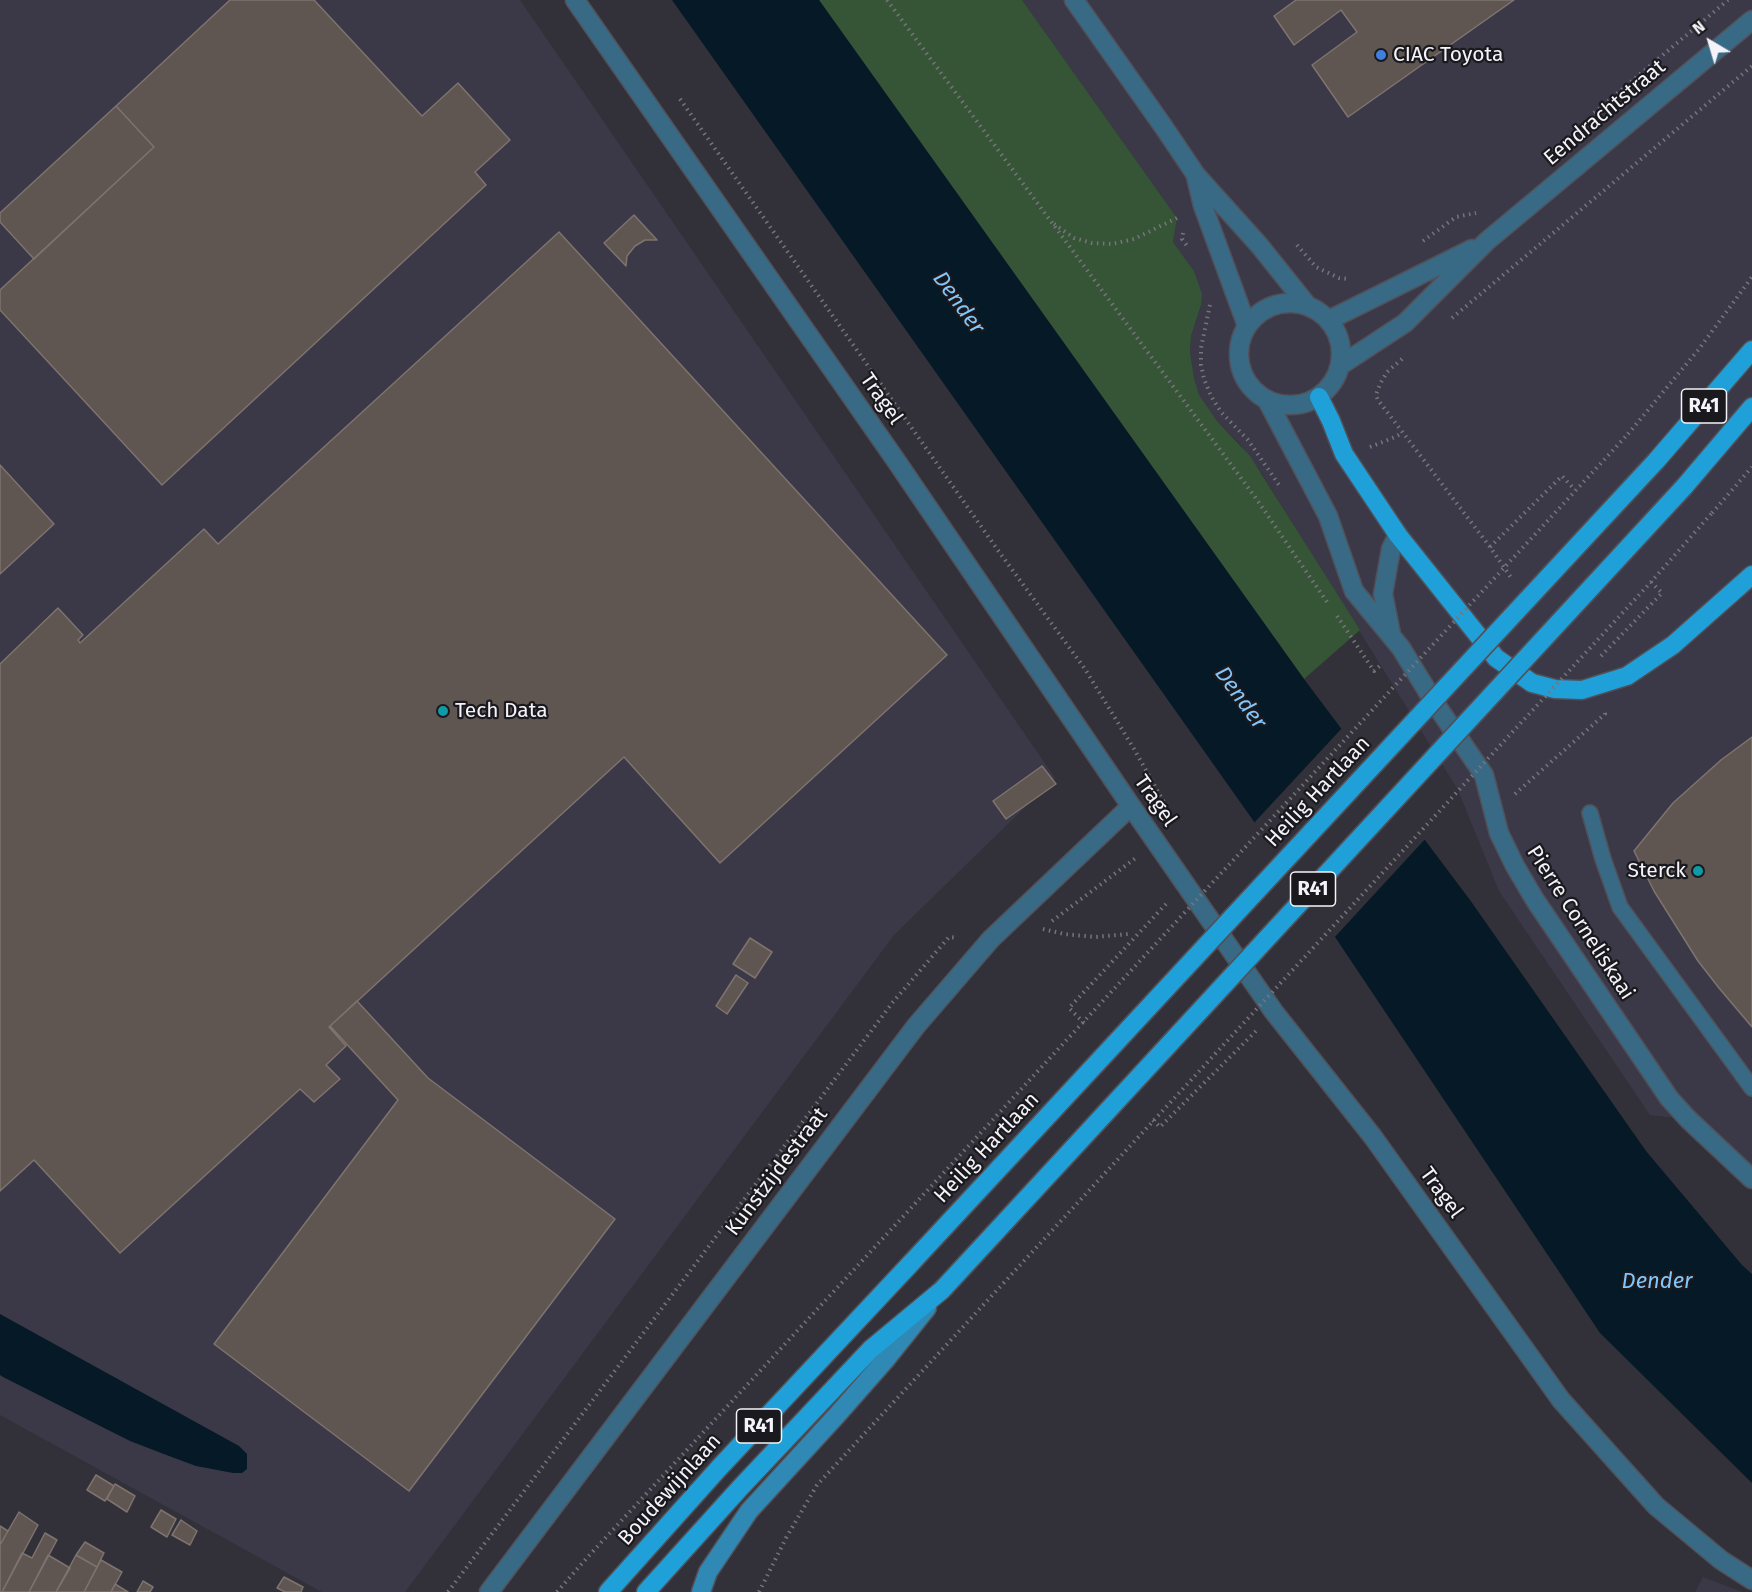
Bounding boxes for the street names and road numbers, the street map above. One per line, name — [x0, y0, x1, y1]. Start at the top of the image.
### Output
street label: Eendrachtstraat — [1539, 55, 1671, 171]
street label: Tragel — [854, 368, 908, 430]
road number: R41 — [1682, 389, 1726, 423]
street label: Heilig Hartlaan — [1260, 731, 1376, 853]
street label: Tragel — [1128, 770, 1182, 832]
street label: Pierre Corneliskaai — [1521, 841, 1639, 1005]
road number: R41 — [1290, 872, 1336, 906]
street label: Heilig Hartlaan — [929, 1087, 1045, 1209]
street label: Kunstzijdestraat — [721, 1103, 833, 1241]
street label: Tragel — [1414, 1163, 1468, 1223]
road number: R41 — [736, 1409, 782, 1443]
street label: Boudewijnlaan — [613, 1429, 727, 1551]

